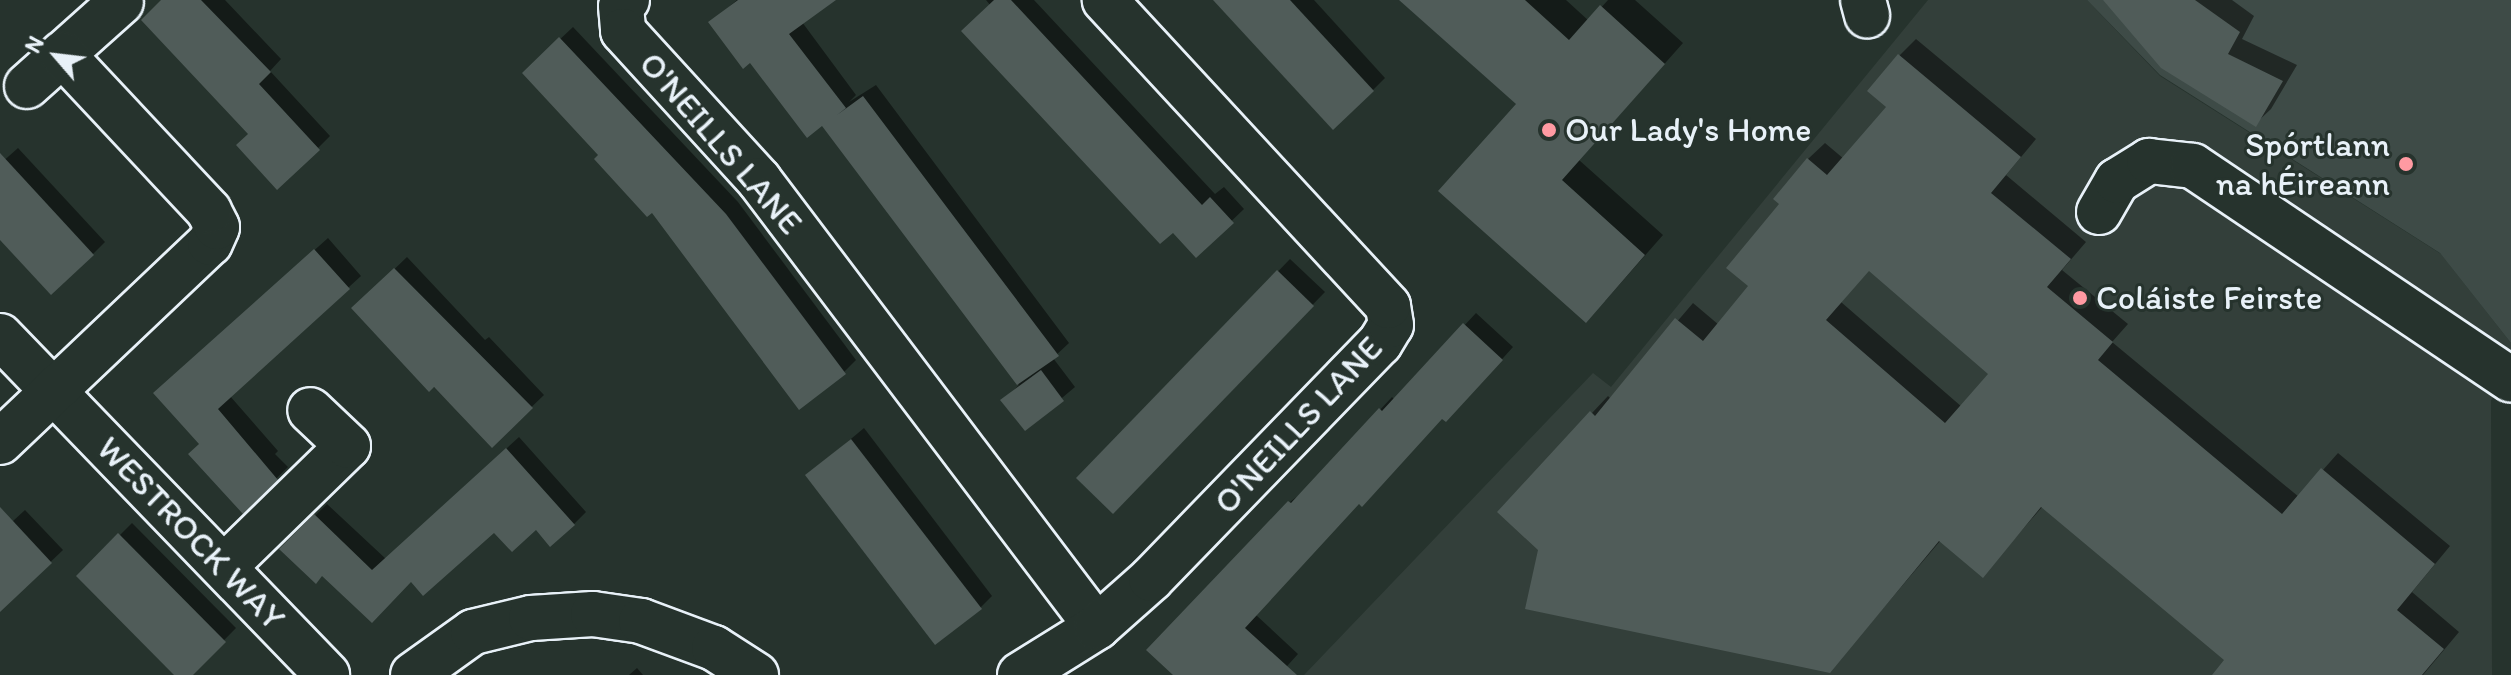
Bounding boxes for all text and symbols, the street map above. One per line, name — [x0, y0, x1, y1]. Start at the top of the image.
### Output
north arrow — [16, 16, 96, 96]
text: N — [19, 32, 50, 57]
street label: O'NEILLS LANE — [631, 44, 811, 242]
place label: Our Lady's Home — [1565, 110, 1814, 150]
marker: Our Lady's Home — [1540, 121, 1558, 139]
place label: Spórtlann na hÉireann — [2215, 124, 2390, 204]
marker: Spórtlann na hÉireann — [2397, 155, 2415, 173]
place label: Coláiste Feirste — [2096, 278, 2322, 318]
marker: Coláiste Feirste — [2071, 289, 2089, 307]
street label: O'NEILLS LANE — [1205, 328, 1391, 522]
street label: WESTROCK WAY — [89, 428, 293, 638]

